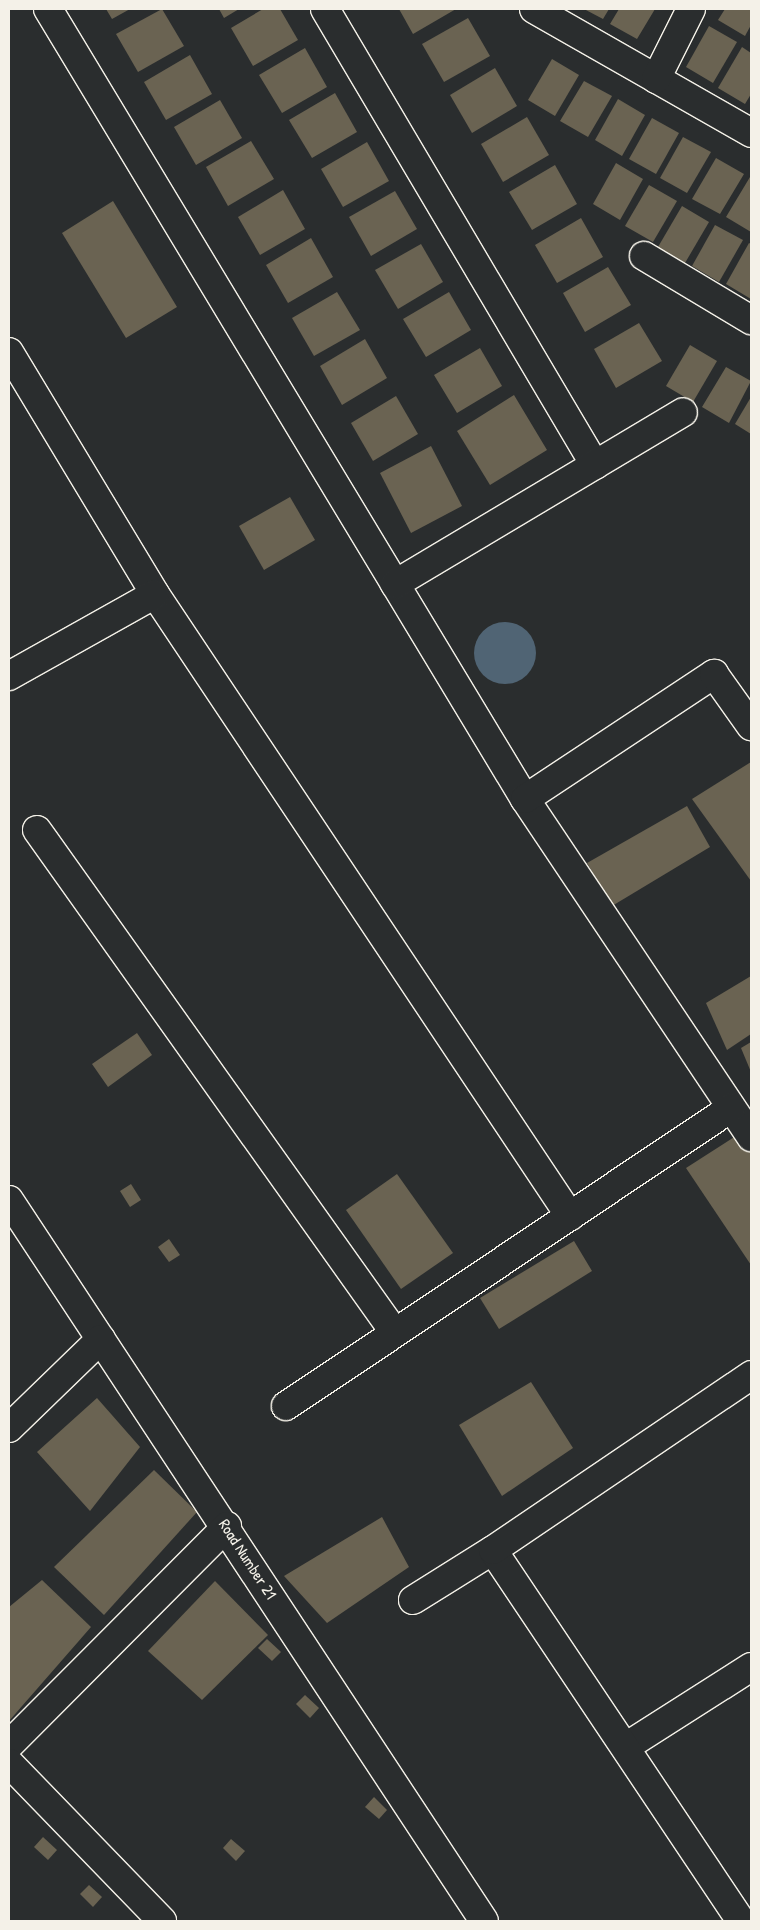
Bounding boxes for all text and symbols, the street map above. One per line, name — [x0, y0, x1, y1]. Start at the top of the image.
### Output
street label: Road Number 21 — [215, 1515, 281, 1603]

